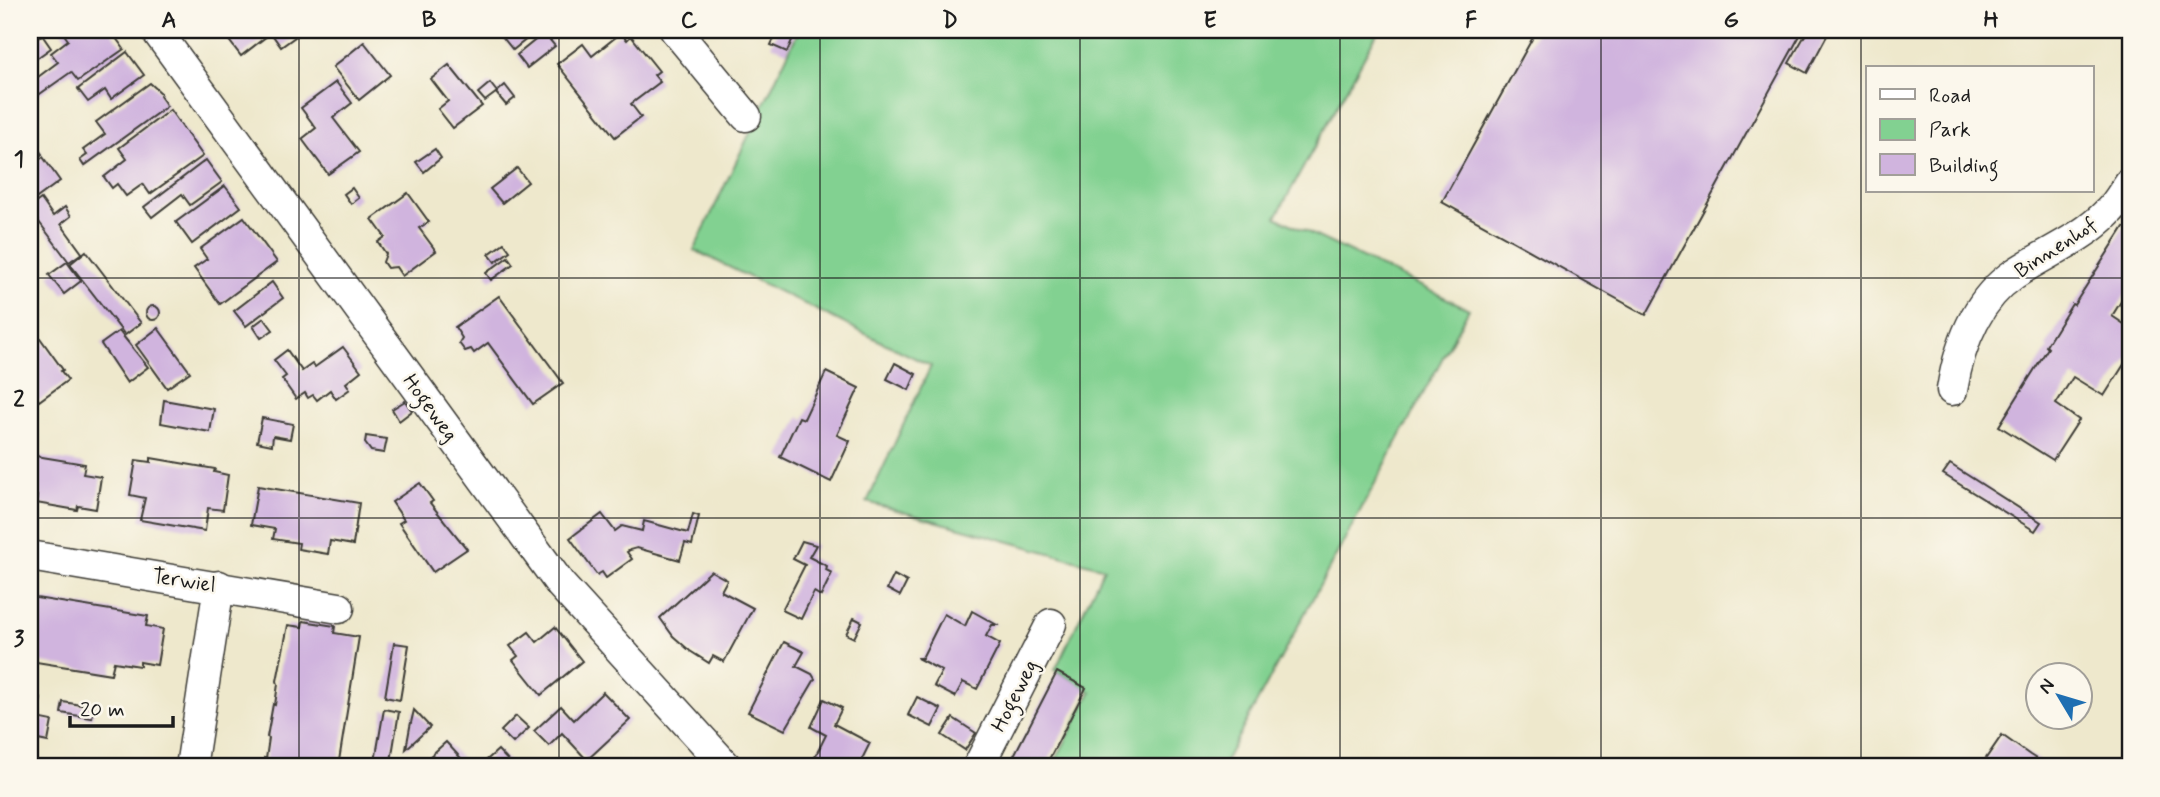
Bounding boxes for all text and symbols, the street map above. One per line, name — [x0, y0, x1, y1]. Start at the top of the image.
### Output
text: A — [161, 6, 177, 36]
text: B — [422, 6, 437, 36]
text: C — [681, 6, 698, 36]
text: D — [942, 6, 958, 36]
text: E — [1203, 6, 1217, 36]
text: F — [1465, 6, 1477, 36]
text: G — [1723, 6, 1739, 36]
text: H — [1983, 6, 1999, 36]
legend — [1866, 66, 2094, 192]
text: Road — [1929, 82, 1971, 110]
text: Park — [1929, 116, 1971, 144]
text: 1 — [14, 145, 24, 175]
text: Building — [1929, 152, 1999, 182]
street label: Binnenhof — [2009, 211, 2103, 285]
street label: Hogeweg — [394, 368, 464, 449]
text: 2 — [13, 385, 25, 415]
street label: Terwiel — [150, 562, 218, 600]
text: 3 — [14, 625, 25, 655]
street label: Hogeweg — [985, 655, 1047, 738]
north arrow — [2024, 660, 2094, 730]
text: N — [2033, 674, 2061, 699]
scale bar — [70, 685, 173, 729]
text: 20 m — [80, 696, 125, 724]

